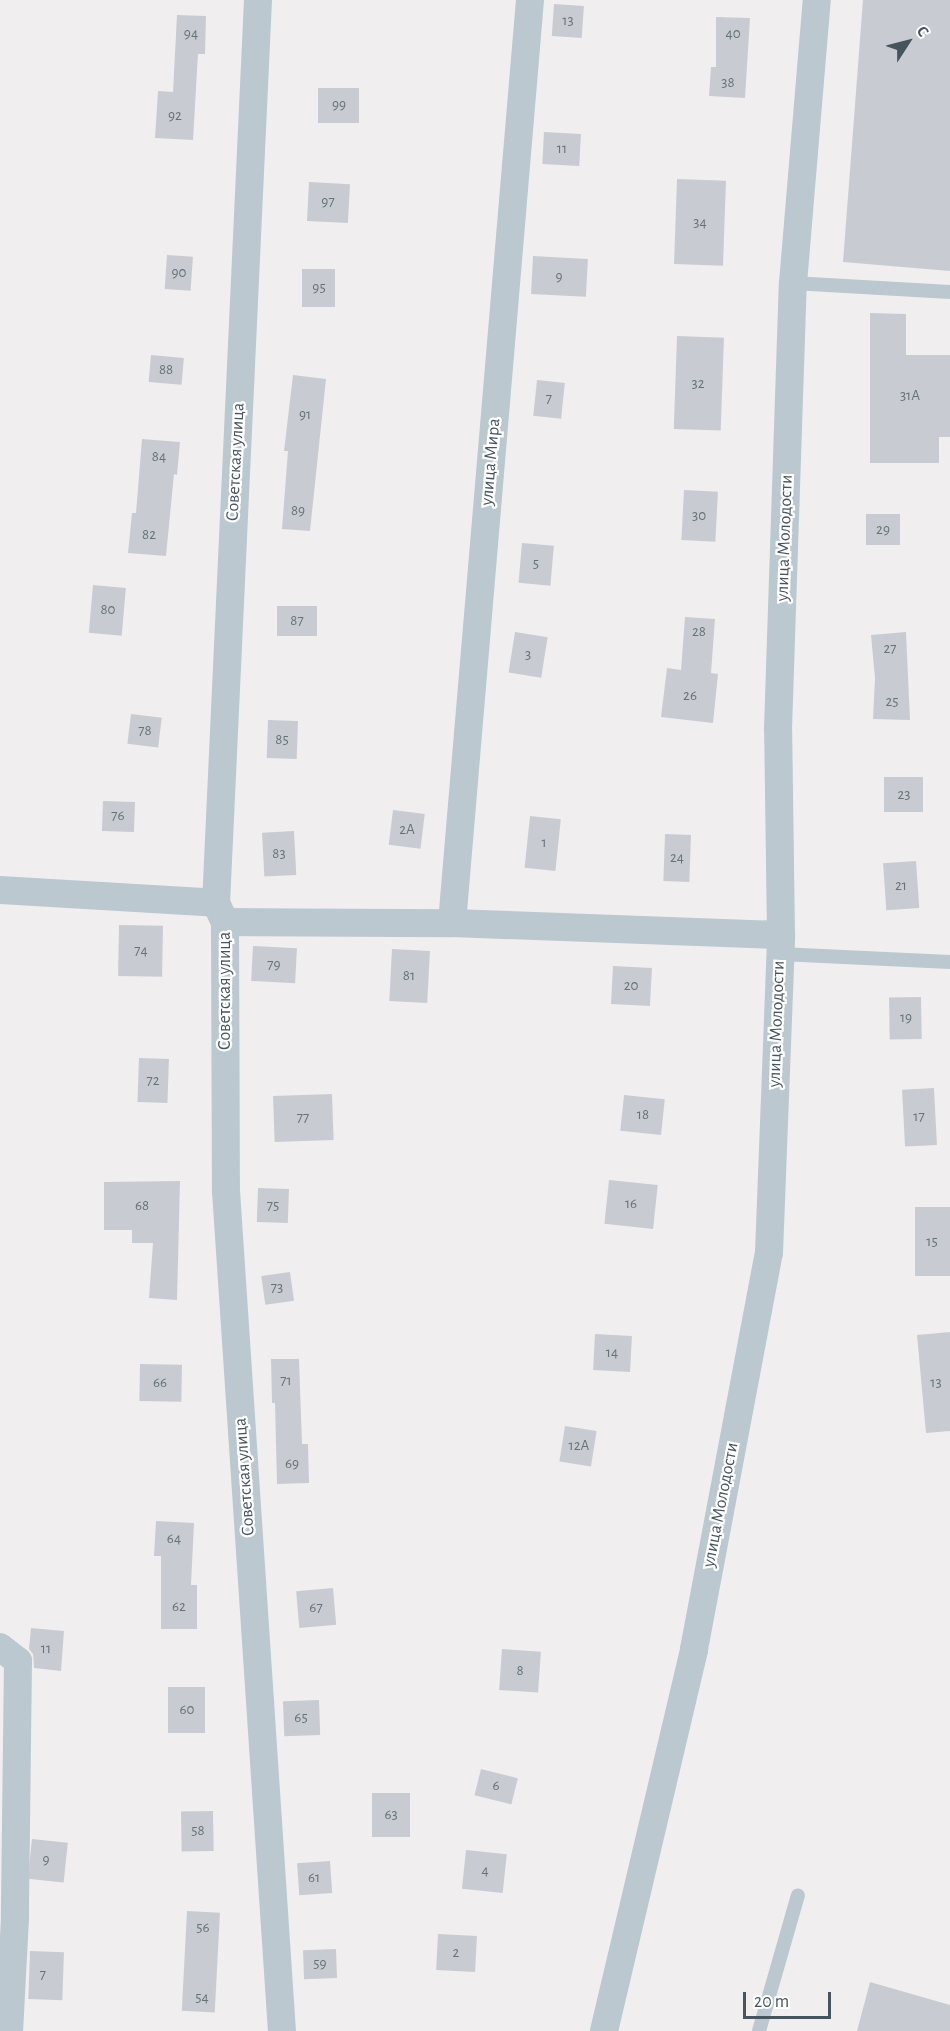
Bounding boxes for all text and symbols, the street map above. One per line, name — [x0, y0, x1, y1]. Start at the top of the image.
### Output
house number: 13 — [562, 12, 574, 30]
north arrow — [878, 12, 938, 72]
text: С — [913, 23, 932, 40]
house number: 94 — [184, 25, 198, 43]
house number: 40 — [725, 25, 741, 43]
house number: 38 — [721, 74, 735, 92]
house number: 99 — [332, 96, 346, 114]
house number: 92 — [168, 107, 182, 125]
house number: 11 — [557, 140, 567, 158]
house number: 97 — [321, 193, 335, 211]
house number: 34 — [693, 214, 707, 232]
house number: 90 — [172, 264, 186, 282]
house number: 9 — [555, 268, 563, 286]
house number: 95 — [312, 279, 326, 297]
house number: 88 — [159, 361, 173, 379]
house number: 32 — [691, 375, 705, 393]
house number: 31А — [900, 387, 920, 405]
house number: 7 — [546, 390, 552, 408]
street label: Советская улица — [222, 402, 250, 522]
house number: 91 — [299, 406, 311, 424]
street label: улица Мира — [476, 418, 506, 506]
house number: 84 — [152, 448, 166, 466]
street label: улица Молодости — [772, 474, 798, 602]
house number: 89 — [291, 502, 305, 520]
house number: 30 — [692, 507, 706, 525]
house number: 29 — [876, 521, 890, 539]
house number: 82 — [142, 526, 156, 544]
house number: 5 — [533, 555, 539, 573]
house number: 80 — [100, 601, 116, 619]
house number: 87 — [290, 612, 304, 630]
house number: 28 — [692, 623, 706, 641]
house number: 27 — [883, 640, 897, 658]
house number: 3 — [525, 646, 531, 664]
house number: 26 — [683, 687, 697, 705]
house number: 25 — [885, 693, 899, 711]
house number: 78 — [138, 722, 152, 740]
house number: 85 — [275, 731, 289, 749]
house number: 23 — [897, 786, 911, 804]
house number: 76 — [111, 807, 125, 825]
house number: 2А — [399, 821, 415, 839]
house number: 1 — [541, 834, 547, 852]
house number: 83 — [272, 845, 286, 863]
house number: 24 — [670, 849, 684, 867]
house number: 21 — [895, 877, 907, 895]
street label: Советская улица — [214, 932, 236, 1050]
house number: 74 — [134, 942, 148, 960]
house number: 79 — [267, 956, 281, 974]
street label: улица Молодости — [764, 960, 790, 1088]
house number: 81 — [403, 967, 415, 985]
house number: 20 — [624, 977, 638, 995]
house number: 19 — [900, 1009, 912, 1027]
house number: 72 — [146, 1072, 160, 1090]
house number: 18 — [637, 1106, 649, 1124]
house number: 17 — [913, 1108, 925, 1126]
house number: 77 — [297, 1109, 309, 1127]
house number: 16 — [625, 1195, 637, 1213]
house number: 68 — [135, 1197, 149, 1215]
house number: 75 — [267, 1197, 279, 1215]
house number: 15 — [926, 1233, 938, 1251]
house number: 73 — [271, 1279, 283, 1297]
house number: 14 — [606, 1344, 618, 1362]
house number: 71 — [280, 1372, 292, 1390]
house number: 66 — [153, 1374, 167, 1392]
house number: 13 — [930, 1374, 942, 1392]
street label: Советская улица — [230, 1417, 260, 1537]
house number: 12А — [569, 1437, 589, 1455]
street label: улица Молодости — [698, 1441, 744, 1569]
house number: 69 — [285, 1455, 299, 1473]
house number: 64 — [167, 1530, 181, 1548]
house number: 62 — [172, 1598, 186, 1616]
house number: 67 — [309, 1599, 323, 1617]
house number: 11 — [41, 1640, 51, 1658]
house number: 8 — [516, 1662, 524, 1680]
house number: 60 — [180, 1701, 194, 1719]
house number: 65 — [294, 1709, 308, 1727]
house number: 6 — [492, 1777, 500, 1795]
house number: 63 — [384, 1806, 398, 1824]
house number: 58 — [191, 1822, 205, 1840]
house number: 9 — [42, 1851, 50, 1869]
house number: 4 — [481, 1862, 489, 1880]
house number: 61 — [308, 1869, 320, 1887]
house number: 56 — [196, 1919, 210, 1937]
house number: 2 — [453, 1944, 459, 1962]
house number: 59 — [313, 1955, 327, 1973]
house number: 7 — [40, 1966, 46, 1984]
scale bar — [746, 1980, 834, 2018]
house number: 54 — [195, 1989, 209, 2007]
text: 20 m — [754, 1993, 789, 2011]

